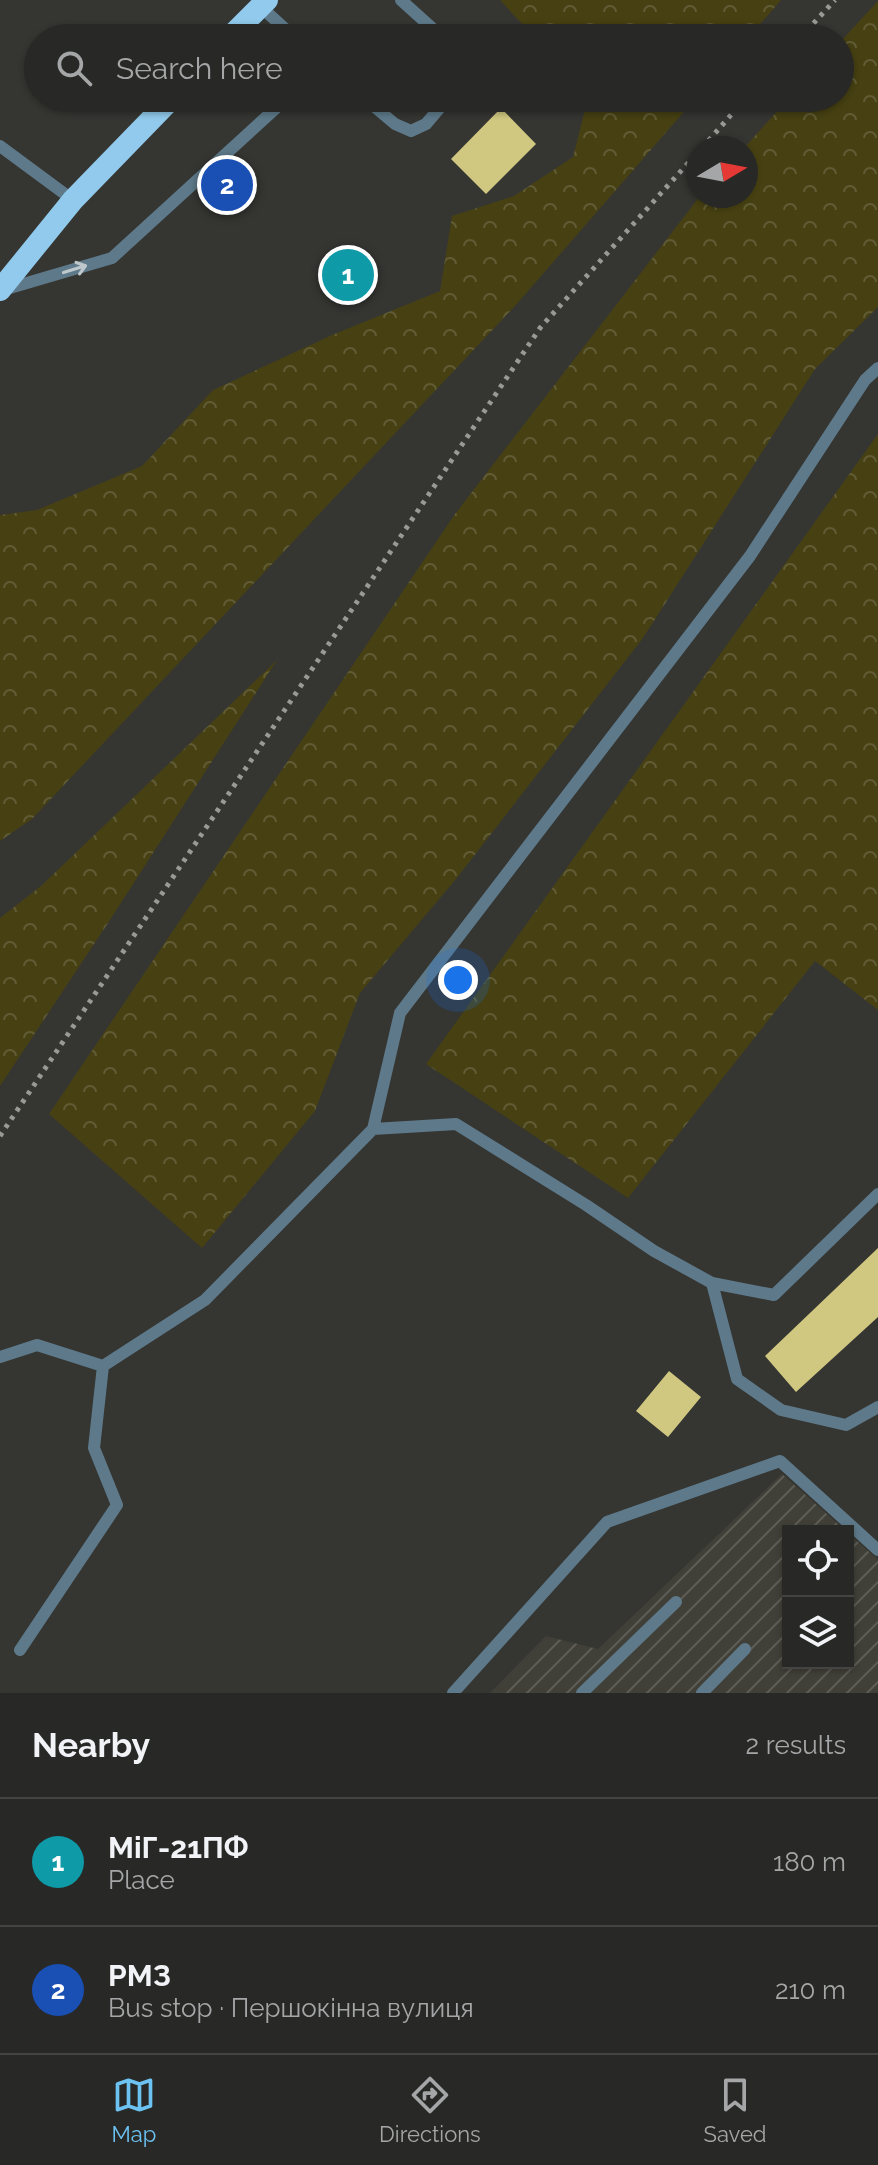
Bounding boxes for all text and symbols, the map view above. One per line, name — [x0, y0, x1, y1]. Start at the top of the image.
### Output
search box — [24, 24, 854, 112]
icon: search — [52, 46, 96, 90]
text: Search here — [116, 51, 283, 86]
north arrow — [686, 136, 758, 208]
pin: 2 — [201, 155, 253, 215]
pin: 1 — [322, 245, 374, 305]
one-way arrow — [61, 261, 87, 276]
your location — [438, 960, 478, 1000]
map controls — [782, 1525, 854, 1669]
button: locate — [782, 1525, 854, 1597]
button: layers — [782, 1597, 854, 1669]
text: Nearby — [32, 1725, 150, 1765]
text: 2 results — [746, 1730, 846, 1760]
text: МіГ-21ПФ — [108, 1830, 249, 1865]
text: 1 — [52, 1847, 64, 1877]
text: 180 m — [773, 1847, 846, 1877]
text: Place — [108, 1865, 175, 1895]
text: РМЗ — [108, 1958, 171, 1993]
text: 2 — [51, 1975, 65, 2005]
text: 210 m — [775, 1975, 846, 2005]
text: Bus stop · Першокінна вулиця — [108, 1993, 474, 2023]
tab: Map — [111, 2073, 156, 2147]
tab: Directions — [379, 2073, 481, 2147]
tab: Saved — [704, 2073, 767, 2147]

